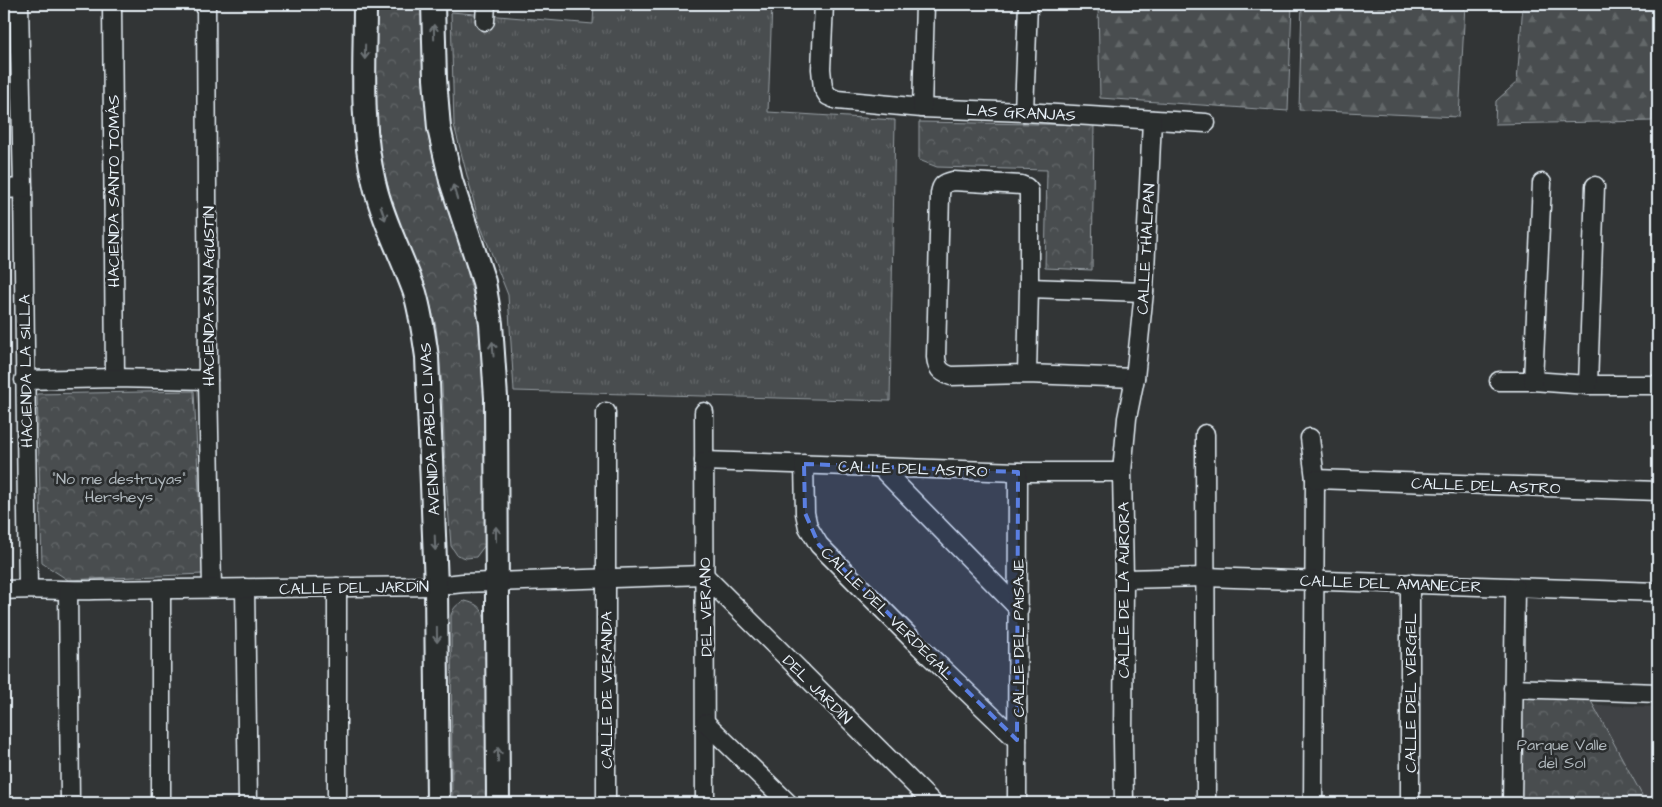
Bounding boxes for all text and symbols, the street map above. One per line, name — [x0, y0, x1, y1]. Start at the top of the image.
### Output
one-way arrow — [429, 24, 439, 40]
one-way arrow — [360, 44, 370, 60]
street label: HACIENDA SANTO TOMÁS — [103, 95, 125, 287]
street label: LAS GRANJAS — [966, 99, 1076, 127]
street label: CALLE THALPAN — [1132, 183, 1160, 315]
one-way arrow — [449, 184, 459, 200]
one-way arrow — [379, 205, 388, 220]
street label: HACIENDA SAN AGUSTÍN — [198, 206, 220, 386]
street label: HACIENDA LA SILLA — [14, 294, 38, 448]
one-way arrow — [489, 341, 498, 357]
street label: AVENIDA PABLO LIVAS — [414, 342, 446, 516]
street label: CALLE DEL ASTRO — [838, 455, 988, 483]
park label: "No me destruyas" Hersheys — [52, 468, 186, 509]
street label: CALLE DEL ASTRO — [1411, 472, 1561, 500]
street label: CALLE DE LA AURORA — [1113, 502, 1135, 678]
one-way arrow — [491, 527, 501, 543]
one-way arrow — [430, 534, 440, 551]
street label: CALLE DEL VERDEGAL — [816, 542, 959, 685]
street label: DEL VERANO — [694, 557, 718, 657]
street label: CALLE DEL PAISAJE — [1008, 558, 1030, 717]
street label: CALLE DEL AMANECER — [1299, 570, 1482, 598]
street label: CALLE DEL JARDÍN — [279, 576, 429, 600]
street label: CALLE DE VERANDA — [596, 611, 618, 769]
street label: CALLE DEL VERGEL — [1400, 613, 1422, 773]
one-way arrow — [432, 626, 442, 642]
street label: DEL JARDÍN — [778, 650, 857, 729]
park label: Parque Valle del Sol — [1517, 734, 1608, 774]
one-way arrow — [493, 747, 503, 763]

